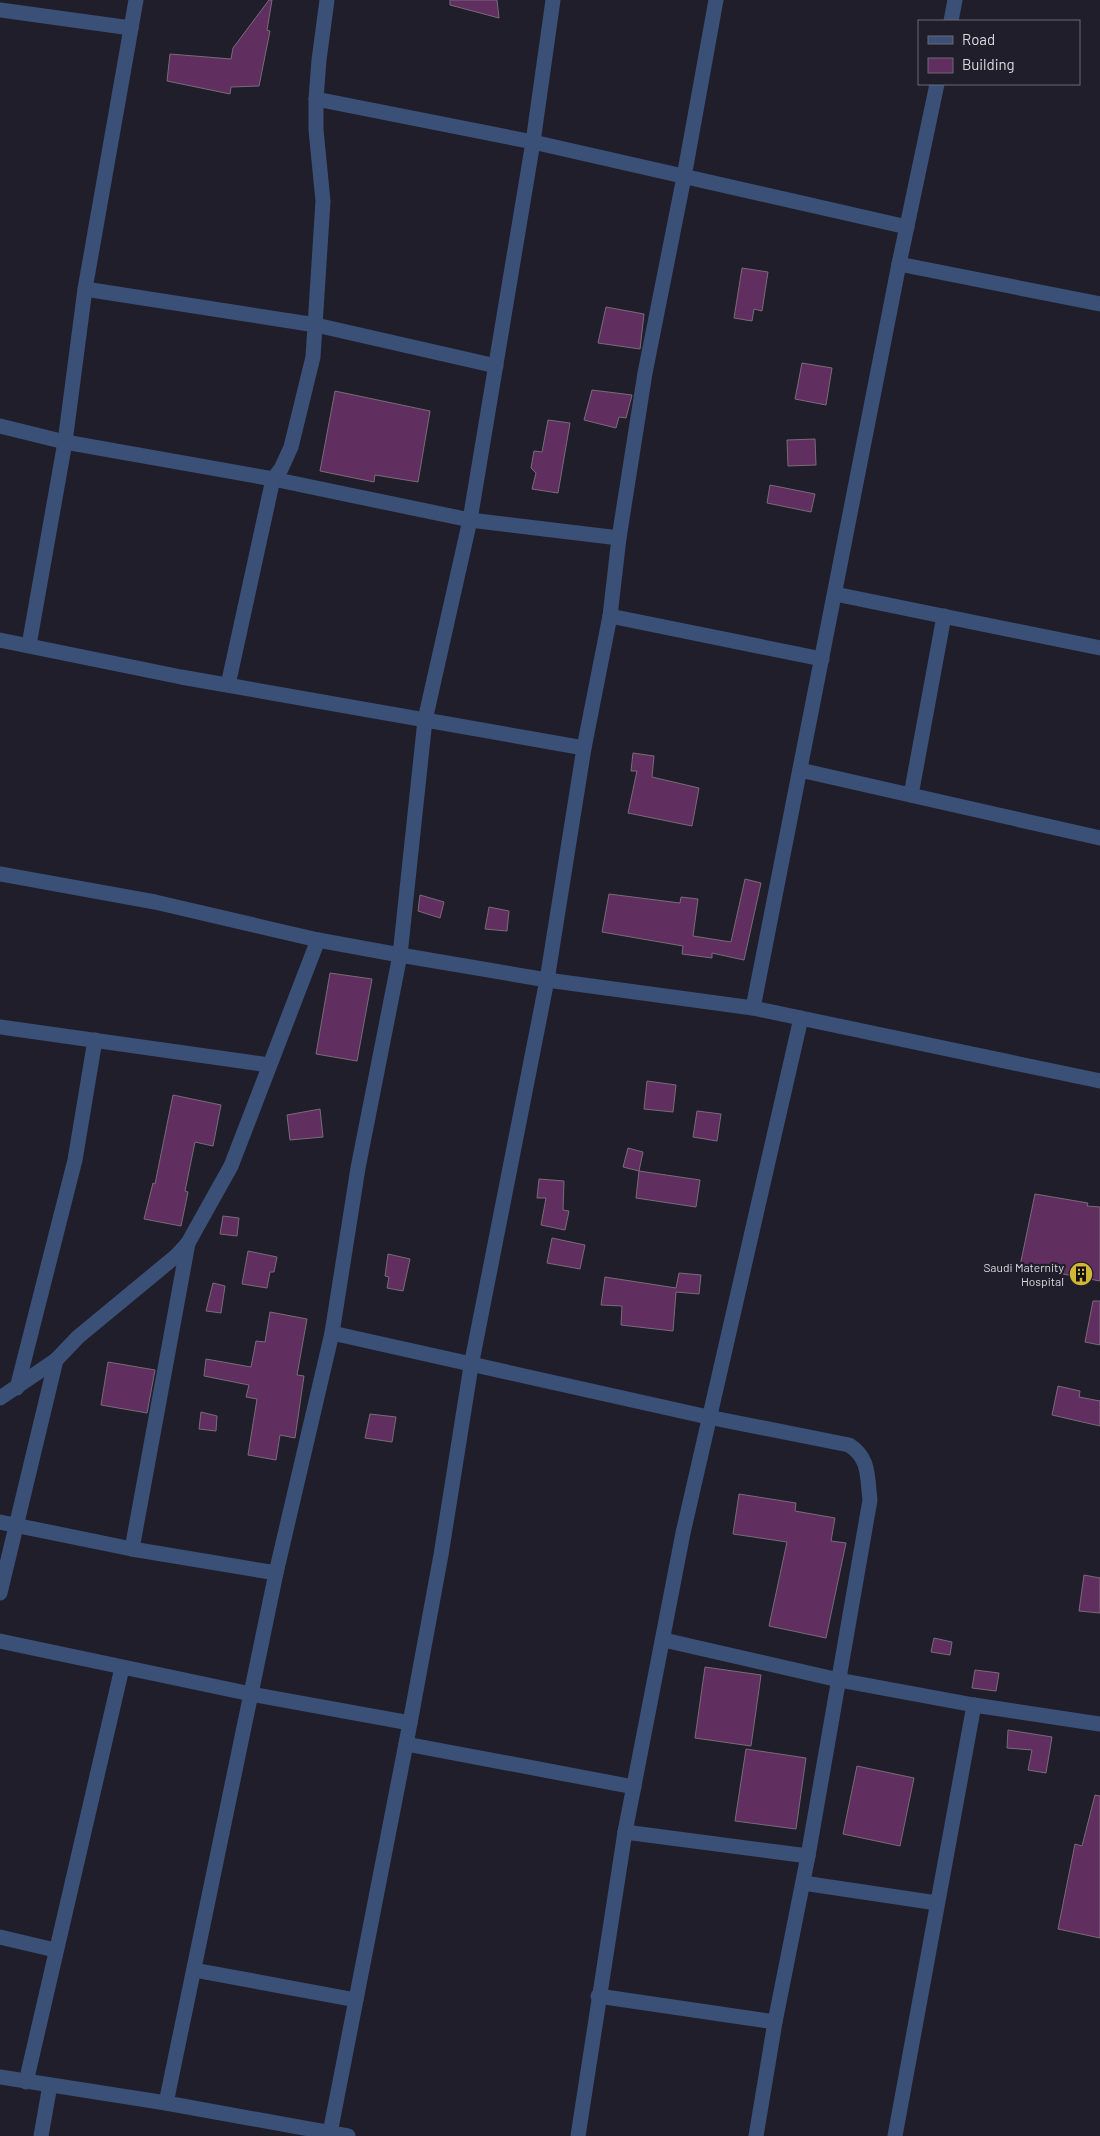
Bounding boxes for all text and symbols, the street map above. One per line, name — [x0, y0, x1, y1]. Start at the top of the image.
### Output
legend — [918, 20, 1080, 85]
text: Road — [962, 30, 995, 48]
text: Building — [962, 55, 1015, 73]
place label: Saudi Maternity Hospital — [983, 1260, 1064, 1288]
building icon: Saudi Maternity Hospital — [1068, 1261, 1094, 1287]

